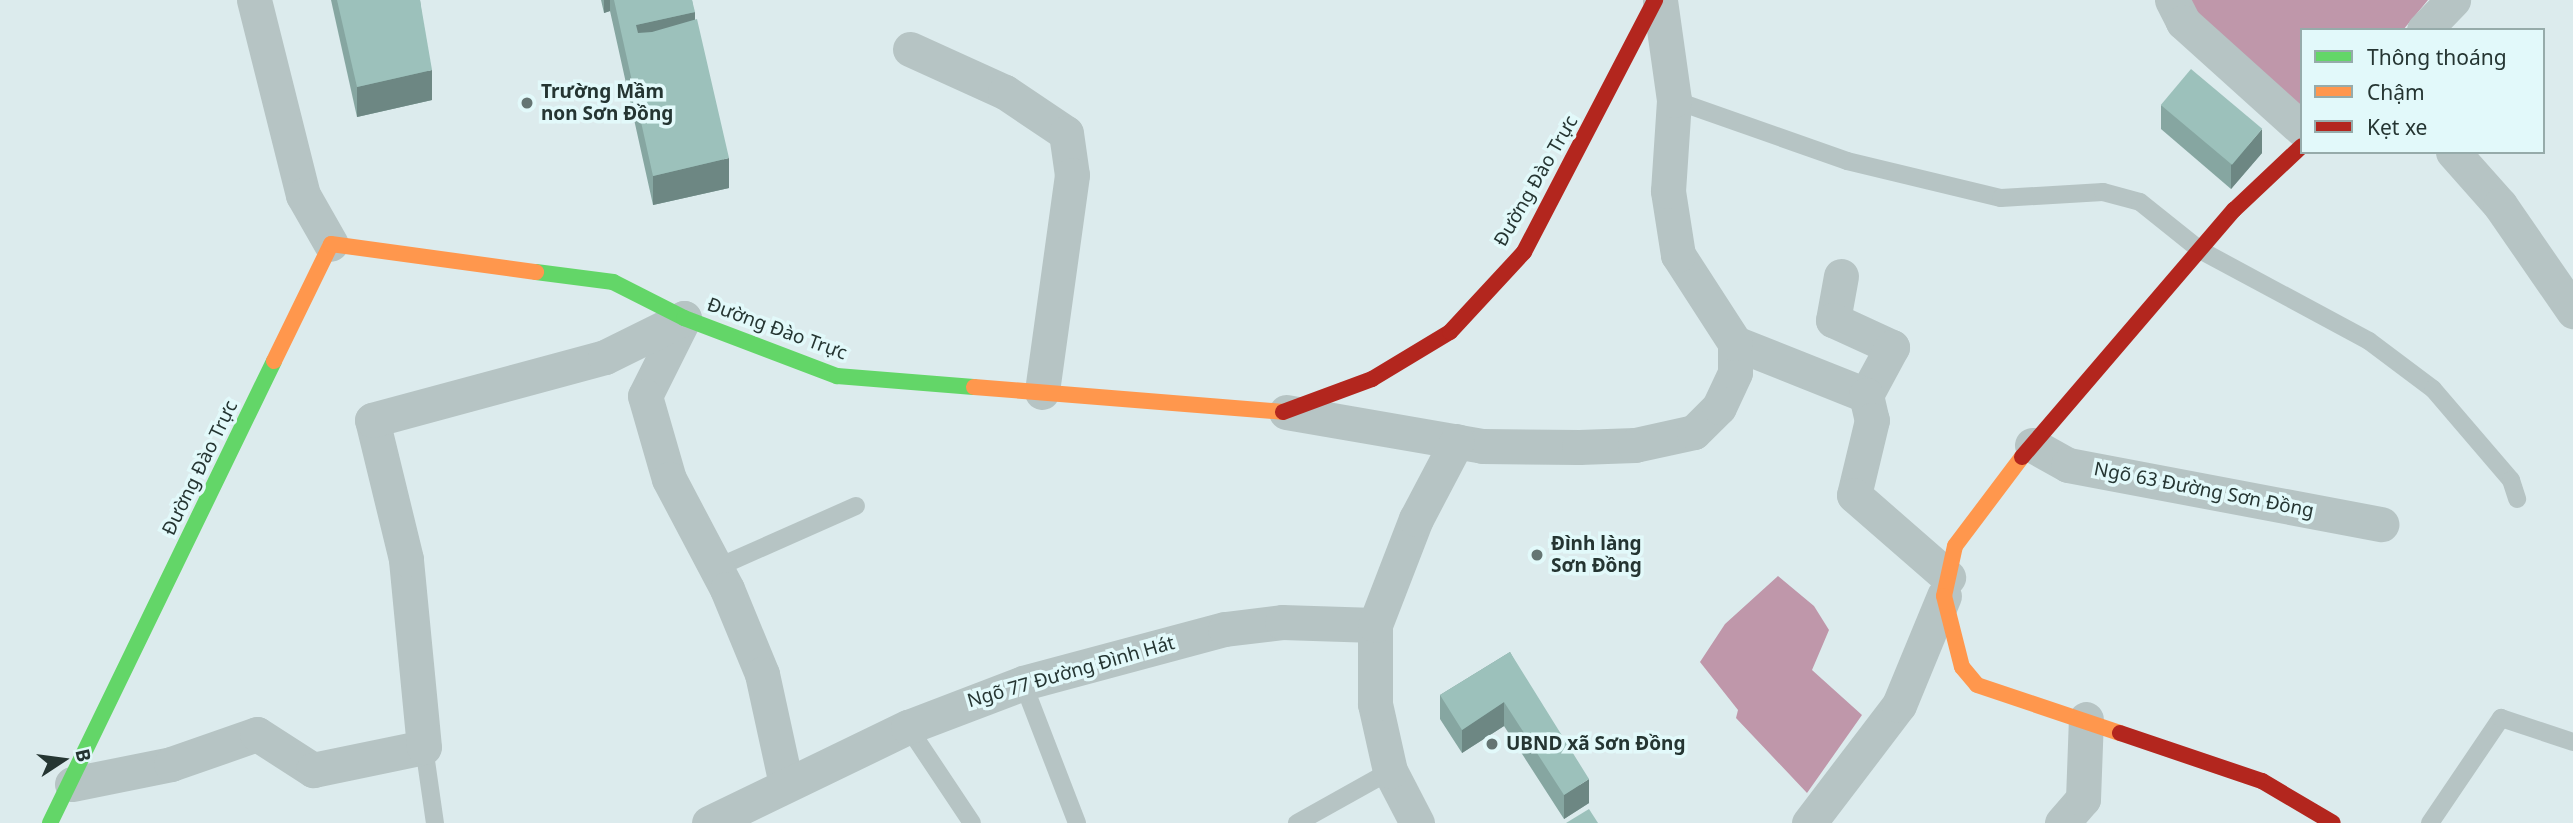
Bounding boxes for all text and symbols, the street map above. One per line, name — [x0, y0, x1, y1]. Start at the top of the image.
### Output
legend — [2300, 28, 2545, 154]
text: Thông thoáng — [2367, 43, 2507, 71]
text: Chậm — [2367, 78, 2425, 106]
place label: Trường Mầm non Sơn Đồng — [541, 81, 673, 125]
marker: Trường Mầm non Sơn Đồng — [519, 95, 535, 111]
street label: Đường Đào Trực — [1489, 112, 1583, 250]
text: Kẹt xe — [2367, 113, 2427, 141]
street label: Đường Đào Trực — [704, 293, 850, 365]
street label: Đường Đào Trực — [158, 397, 242, 539]
street label: Ngõ 63 Đường Sơn Đồng — [2092, 457, 2316, 523]
place label: Đình làng Sơn Đồng — [1551, 533, 1642, 577]
marker: Đình làng Sơn Đồng — [1529, 547, 1545, 563]
street label: Ngõ 77 Đường Đình Hát — [965, 631, 1177, 713]
north arrow — [28, 725, 98, 795]
place label: UBND xã Sơn Đồng — [1506, 733, 1685, 755]
marker: UBND xã Sơn Đồng — [1484, 736, 1500, 752]
text: B — [69, 746, 98, 764]

